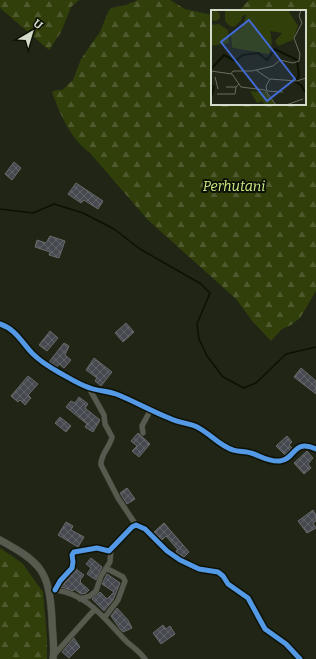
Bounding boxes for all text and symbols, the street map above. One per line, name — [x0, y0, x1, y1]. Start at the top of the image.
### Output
inset map — [211, 10, 306, 105]
north arrow — [12, 12, 52, 52]
text: U — [31, 17, 45, 32]
park label: Perhutani — [203, 178, 265, 195]

